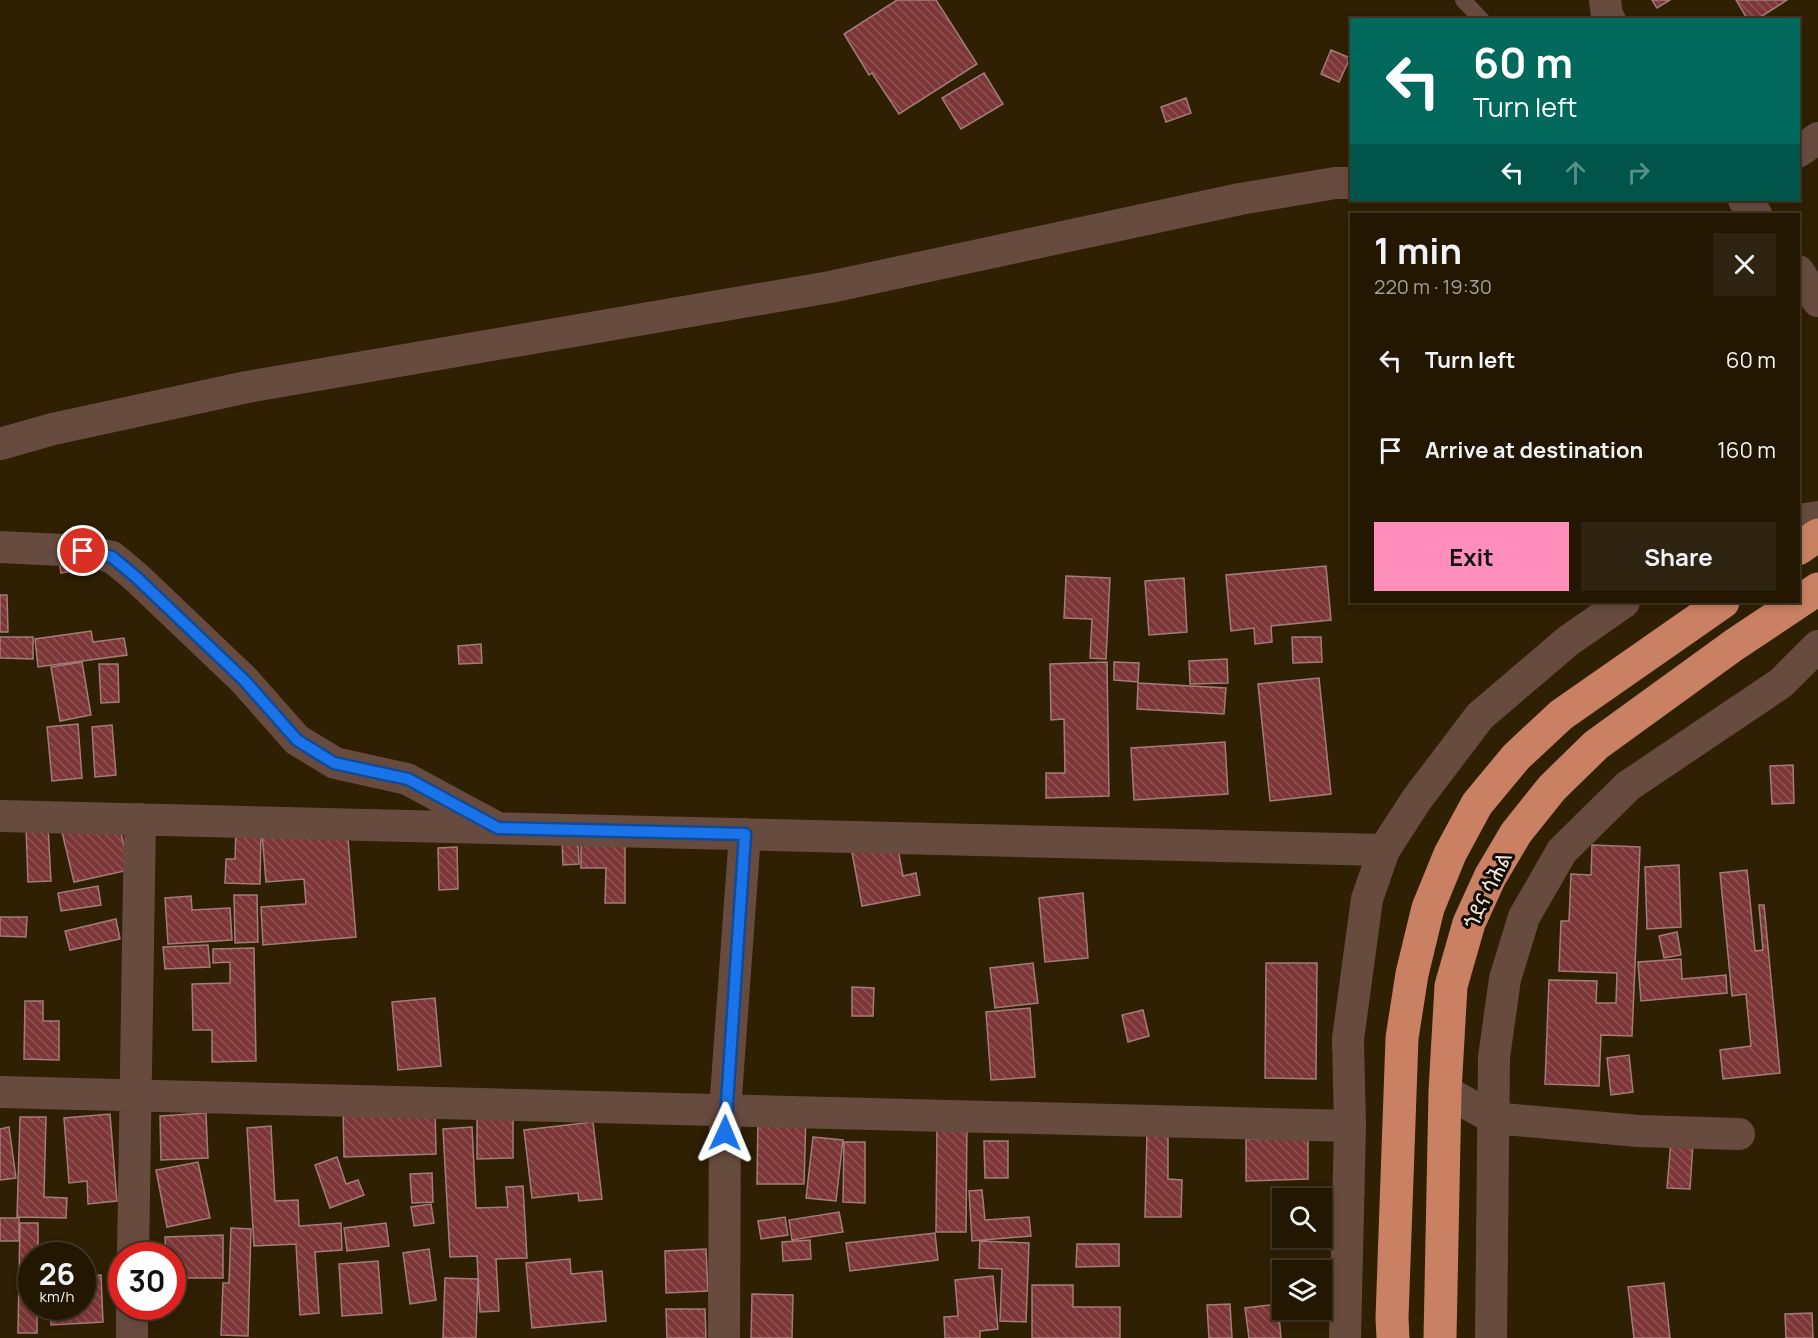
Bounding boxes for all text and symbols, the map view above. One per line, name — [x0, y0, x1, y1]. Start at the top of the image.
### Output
text: 60 m — [1473, 33, 1573, 91]
icon: left — [1374, 42, 1452, 120]
text: Turn left — [1473, 88, 1577, 125]
icon: left — [1496, 156, 1529, 189]
icon: ahead — [1559, 156, 1592, 189]
icon: right — [1622, 156, 1655, 189]
text: 1 min — [1374, 226, 1462, 275]
button: close — [1713, 233, 1776, 296]
text: 220 m · 19:30 — [1374, 273, 1492, 300]
icon: left — [1374, 344, 1407, 377]
text: Turn left — [1425, 345, 1515, 375]
text: 60 m — [1726, 345, 1776, 375]
icon: arrive — [1374, 434, 1407, 467]
text: Arrive at destination — [1425, 435, 1643, 465]
text: 160 m — [1717, 435, 1776, 465]
button: Exit — [1374, 522, 1569, 591]
button: Share — [1581, 522, 1776, 591]
pin — [57, 525, 108, 576]
icon: arrive — [66, 534, 99, 567]
street label: ጎደና ሳሕል — [1456, 847, 1518, 933]
position arrow — [693, 1101, 757, 1165]
map controls — [1272, 1188, 1332, 1320]
button: search — [1272, 1188, 1332, 1248]
speed limit sign: 30 — [108, 1242, 186, 1320]
text: 26 — [39, 1253, 75, 1294]
button: layers — [1272, 1260, 1332, 1320]
text: km/h — [40, 1286, 74, 1307]

